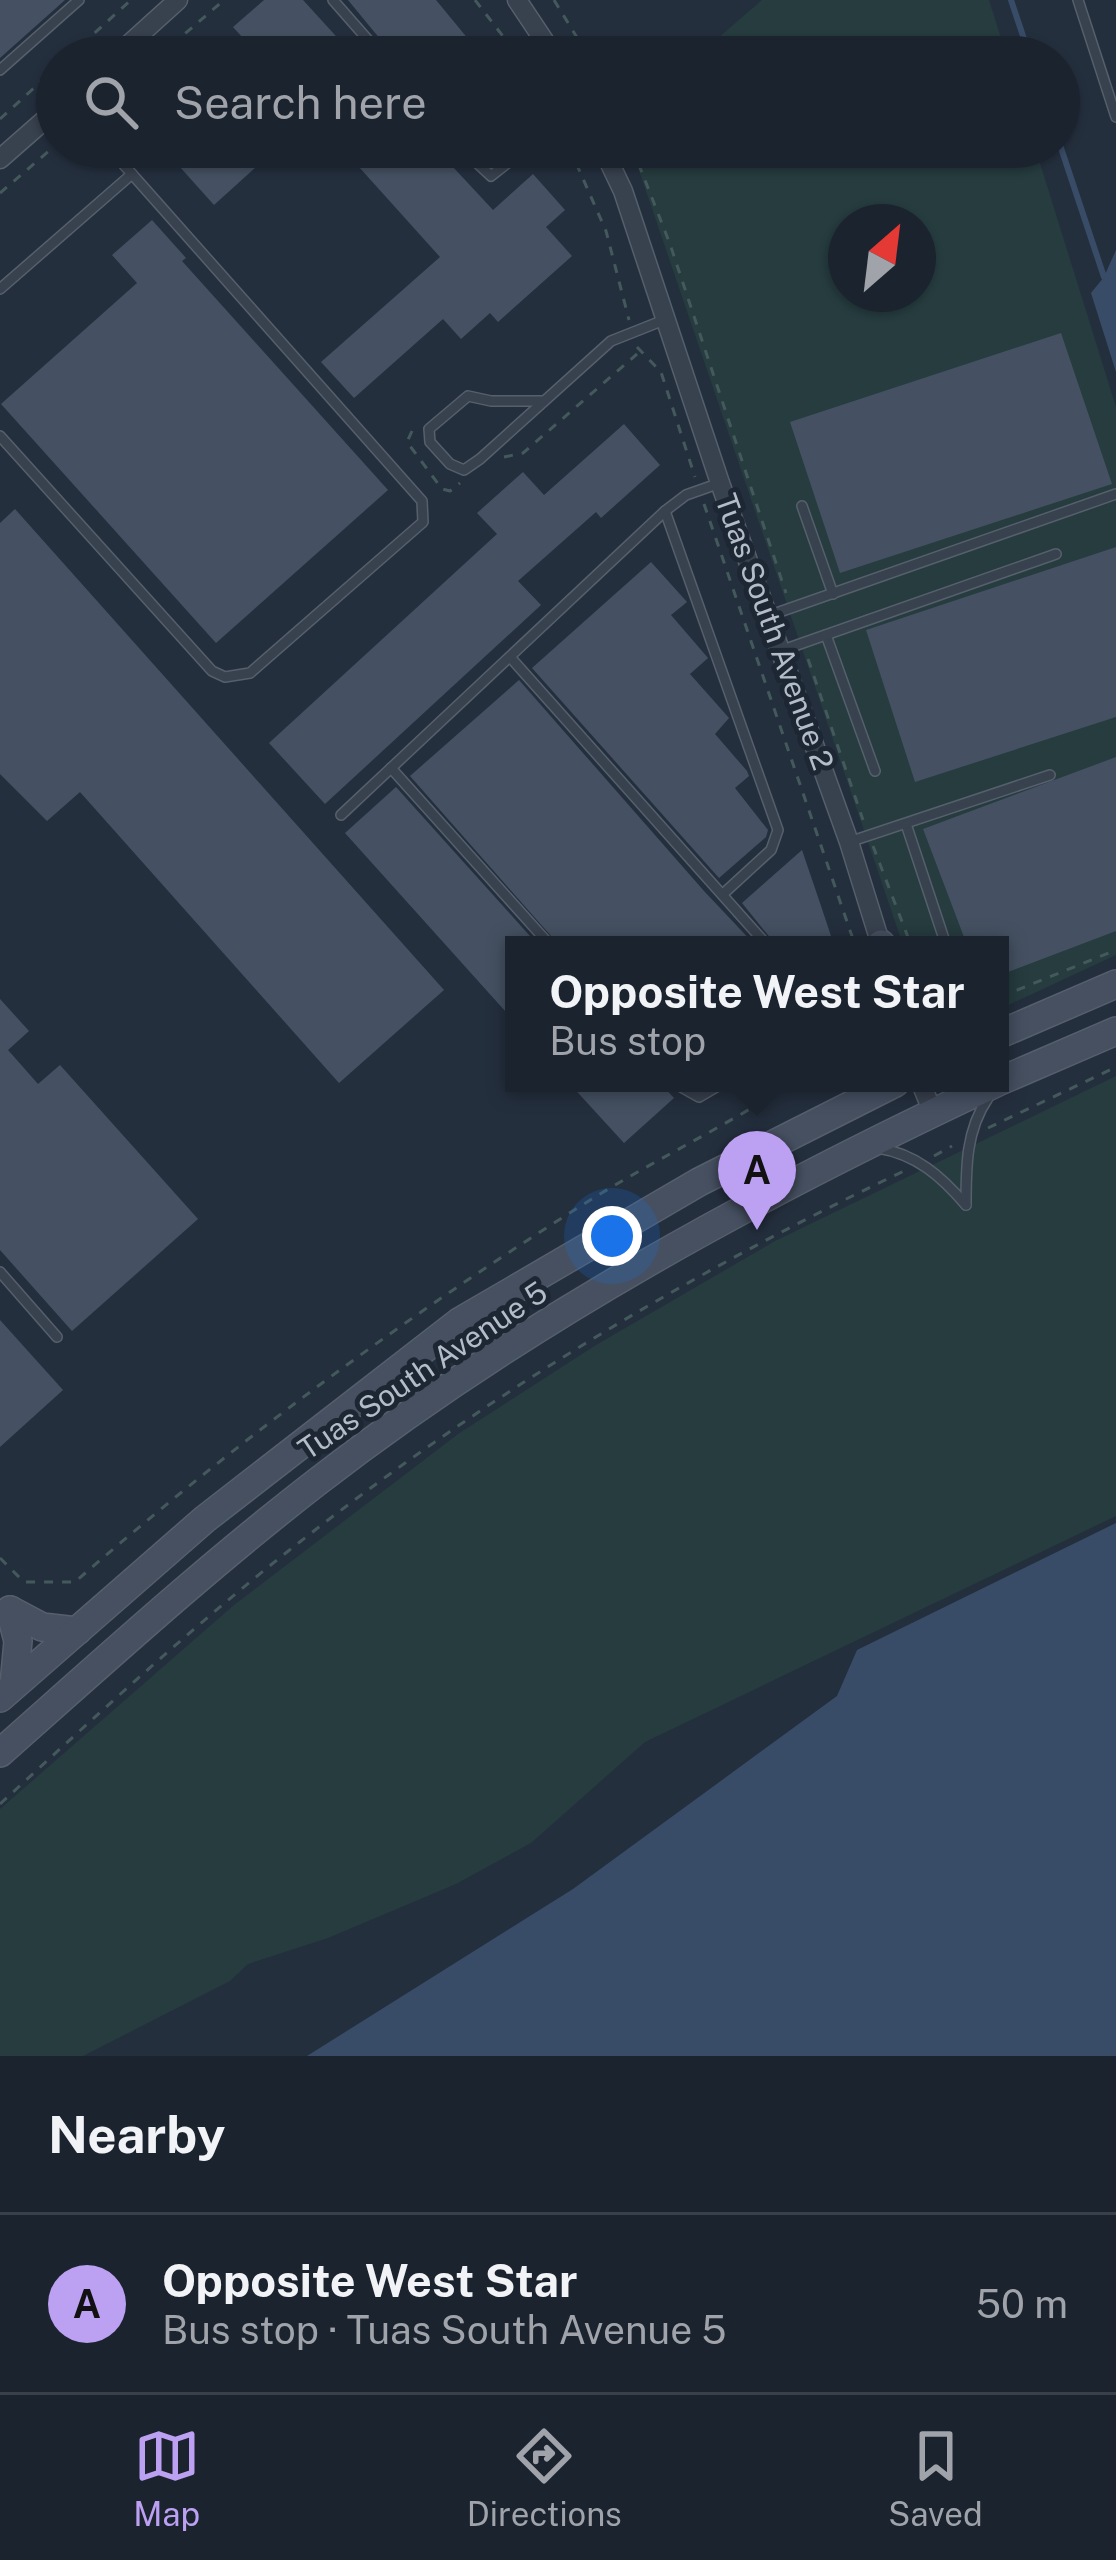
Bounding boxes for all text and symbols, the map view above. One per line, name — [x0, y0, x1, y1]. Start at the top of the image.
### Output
search box — [36, 36, 1080, 168]
icon: search — [78, 69, 144, 135]
text: Search here — [174, 76, 427, 129]
north arrow — [828, 204, 936, 312]
street label: Tuas South Avenue 2 — [708, 489, 842, 775]
popup — [505, 936, 1009, 1092]
text: Opposite West Star — [549, 965, 965, 1018]
text: Bus stop — [549, 1018, 706, 1064]
pin: A — [718, 1131, 796, 1230]
your location — [582, 1206, 642, 1266]
street label: Tuas South Avenue 5 — [291, 1274, 554, 1467]
text: Nearby — [48, 2105, 225, 2164]
text: Opposite West Star — [162, 2254, 578, 2307]
text: A — [73, 2281, 101, 2327]
text: 50 m — [976, 2281, 1068, 2327]
text: Bus stop · Tuas South Avenue 5 — [162, 2307, 727, 2353]
tab: Map — [133, 2423, 200, 2533]
tab: Directions — [467, 2423, 622, 2533]
tab: Saved — [888, 2423, 983, 2533]

